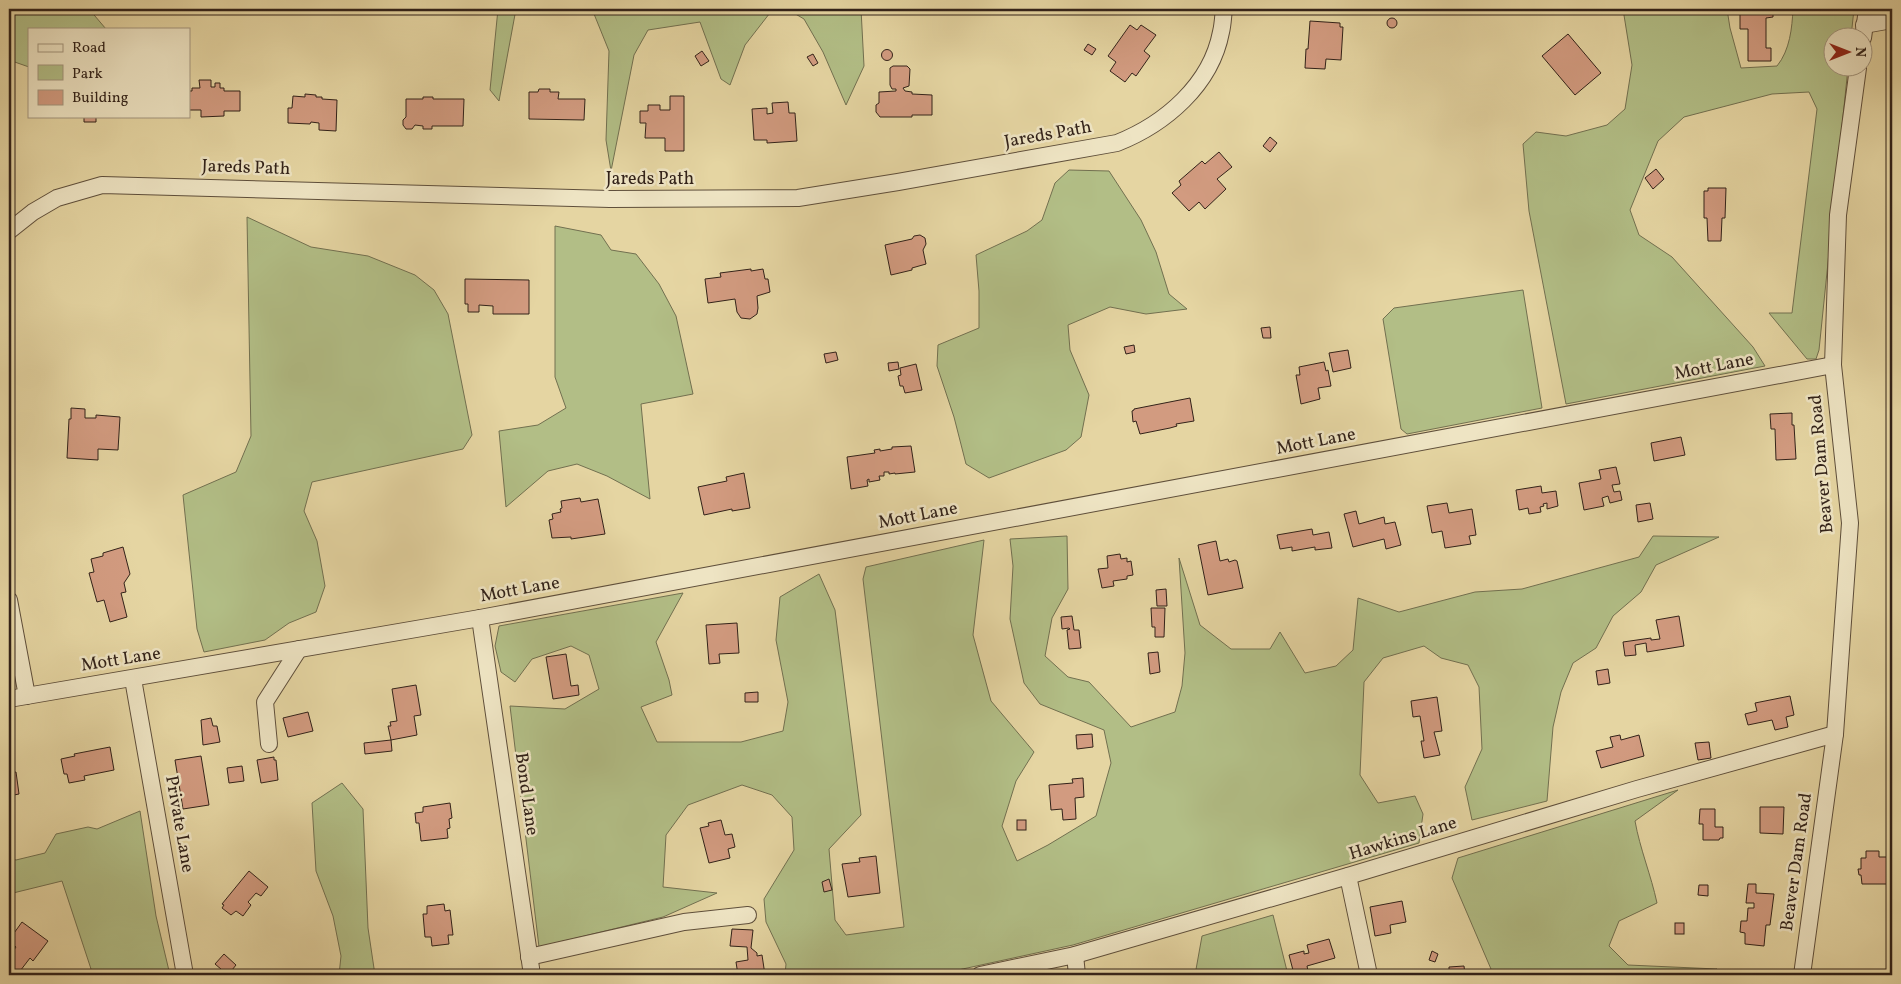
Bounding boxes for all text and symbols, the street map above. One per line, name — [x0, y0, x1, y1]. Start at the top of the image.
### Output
legend — [28, 28, 190, 118]
north arrow — [1824, 28, 1874, 78]
text: Road — [72, 38, 106, 59]
text: N — [1850, 47, 1869, 57]
text: Park — [72, 64, 103, 85]
text: Building — [72, 88, 129, 109]
street label: Jareds Path — [1002, 115, 1094, 155]
street label: Jareds Path — [201, 154, 291, 182]
street label: Jareds Path — [606, 167, 695, 192]
street label: Mott Lane — [1672, 347, 1756, 387]
street label: Beaver Dam Road — [1803, 393, 1841, 535]
street label: Mott Lane — [1274, 422, 1358, 462]
street label: Mott Lane — [876, 496, 960, 536]
street label: Mott Lane — [478, 571, 562, 609]
street label: Mott Lane — [79, 641, 163, 679]
street label: Bond Lane — [508, 751, 544, 837]
street label: Private Lane — [158, 773, 200, 875]
street label: Beaver Dam Road — [1775, 791, 1819, 933]
street label: Hawkins Lane — [1346, 811, 1460, 867]

